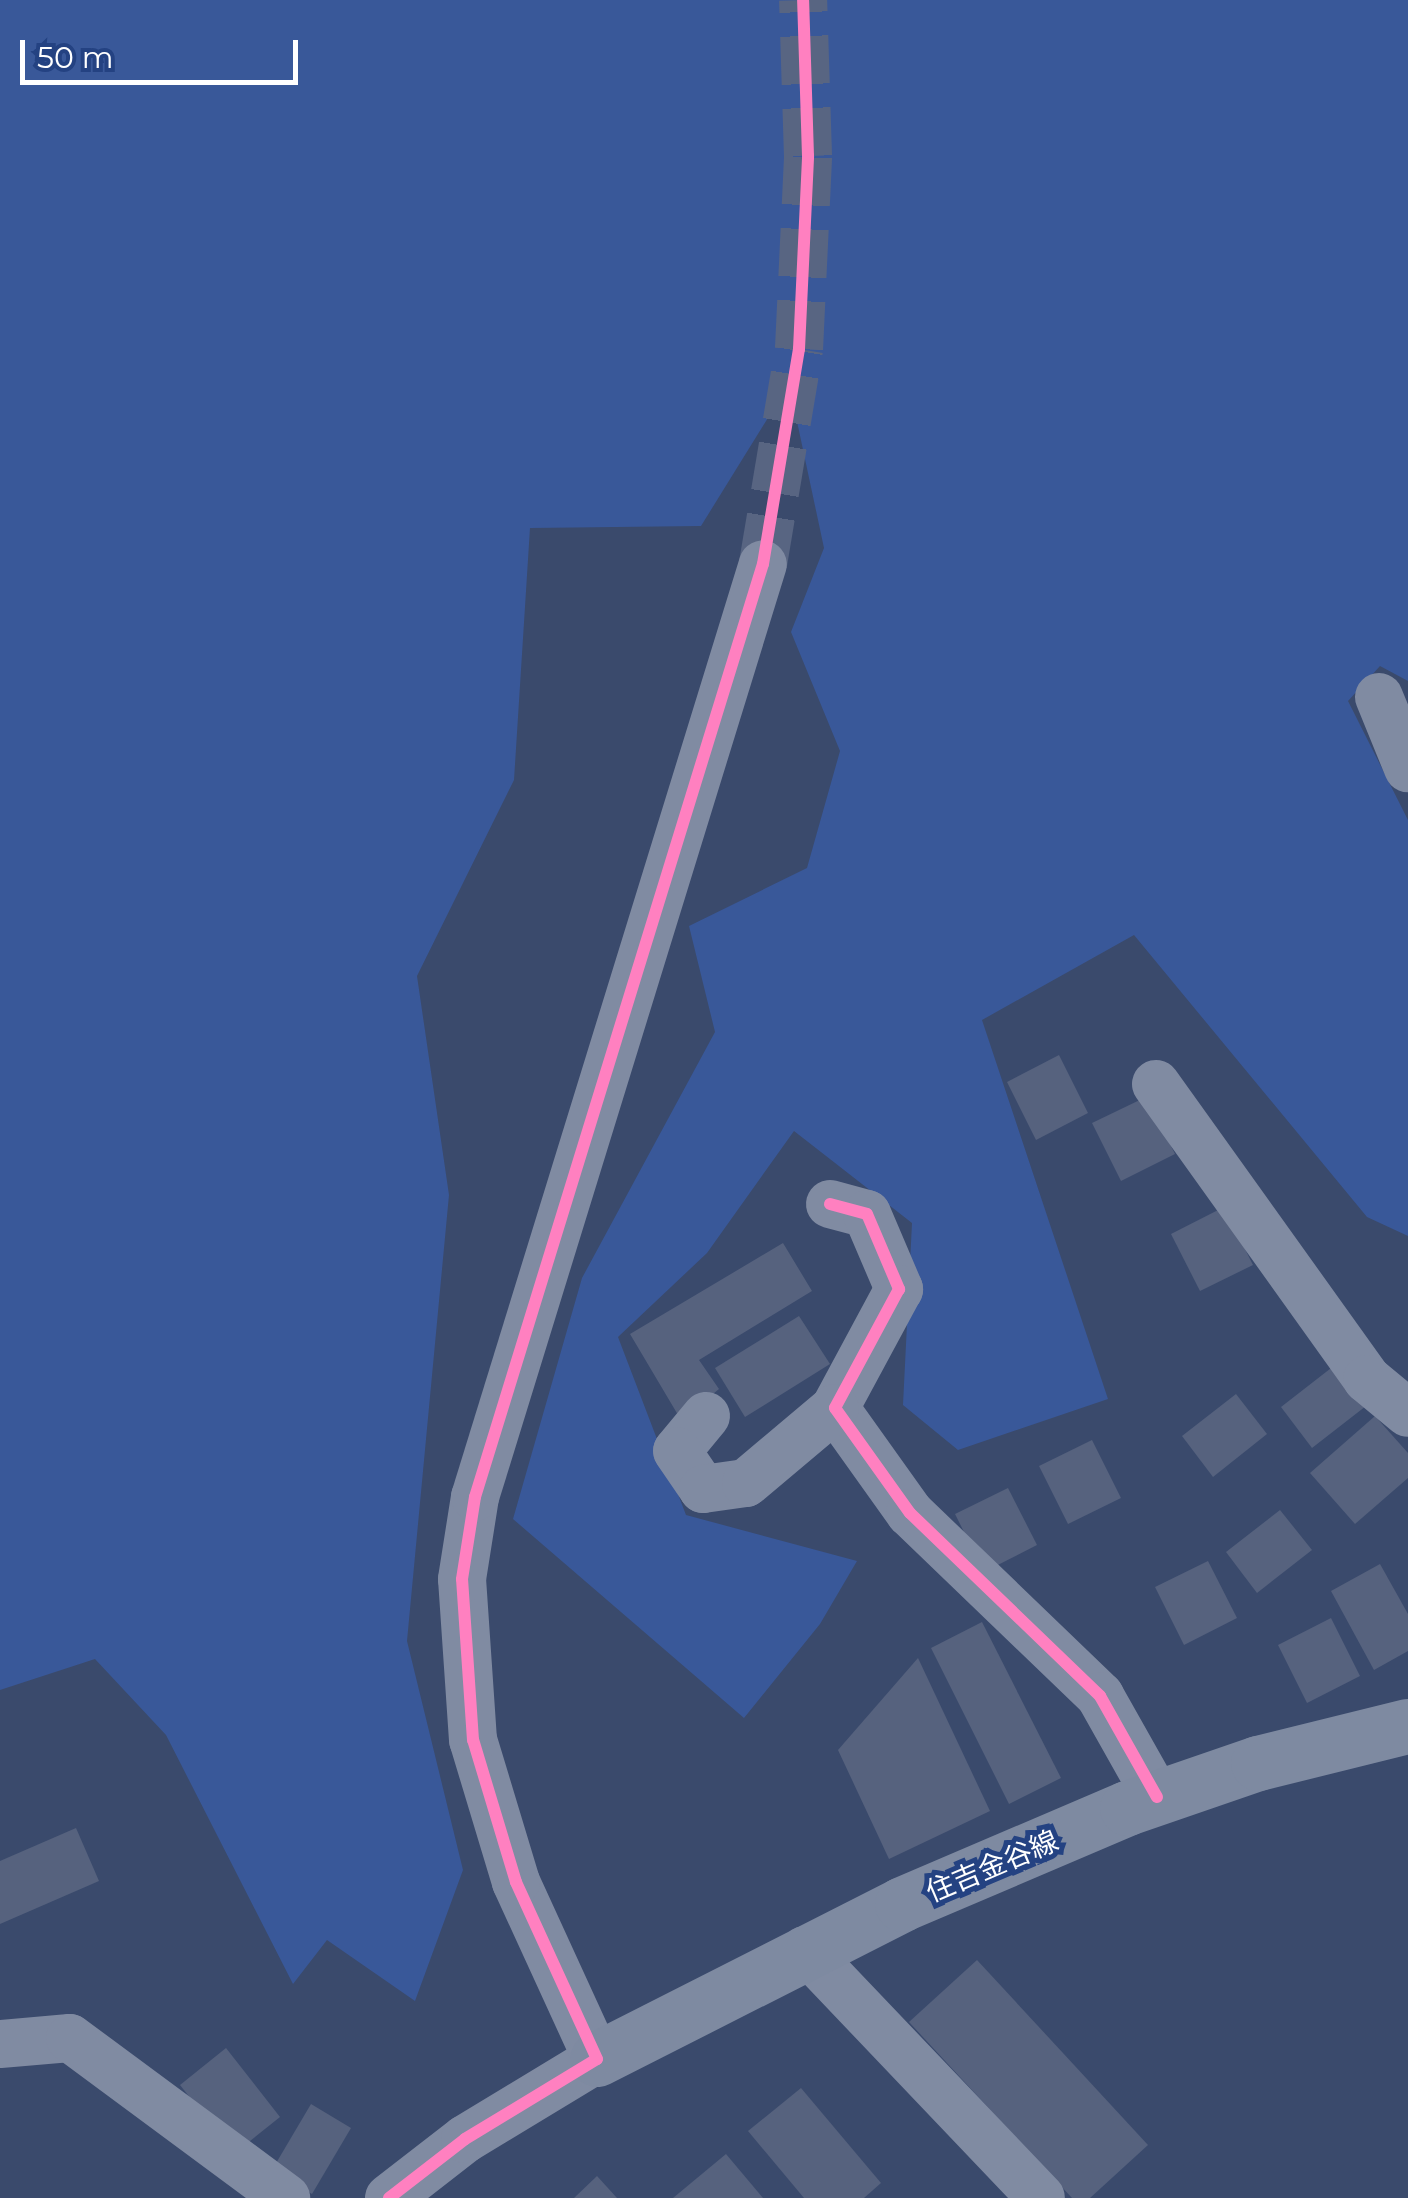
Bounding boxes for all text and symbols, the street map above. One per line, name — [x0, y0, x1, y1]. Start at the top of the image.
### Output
scale bar — [25, 20, 302, 82]
text: 50 m — [37, 39, 114, 76]
street label: 住吉金谷線 — [921, 1823, 1063, 1909]

